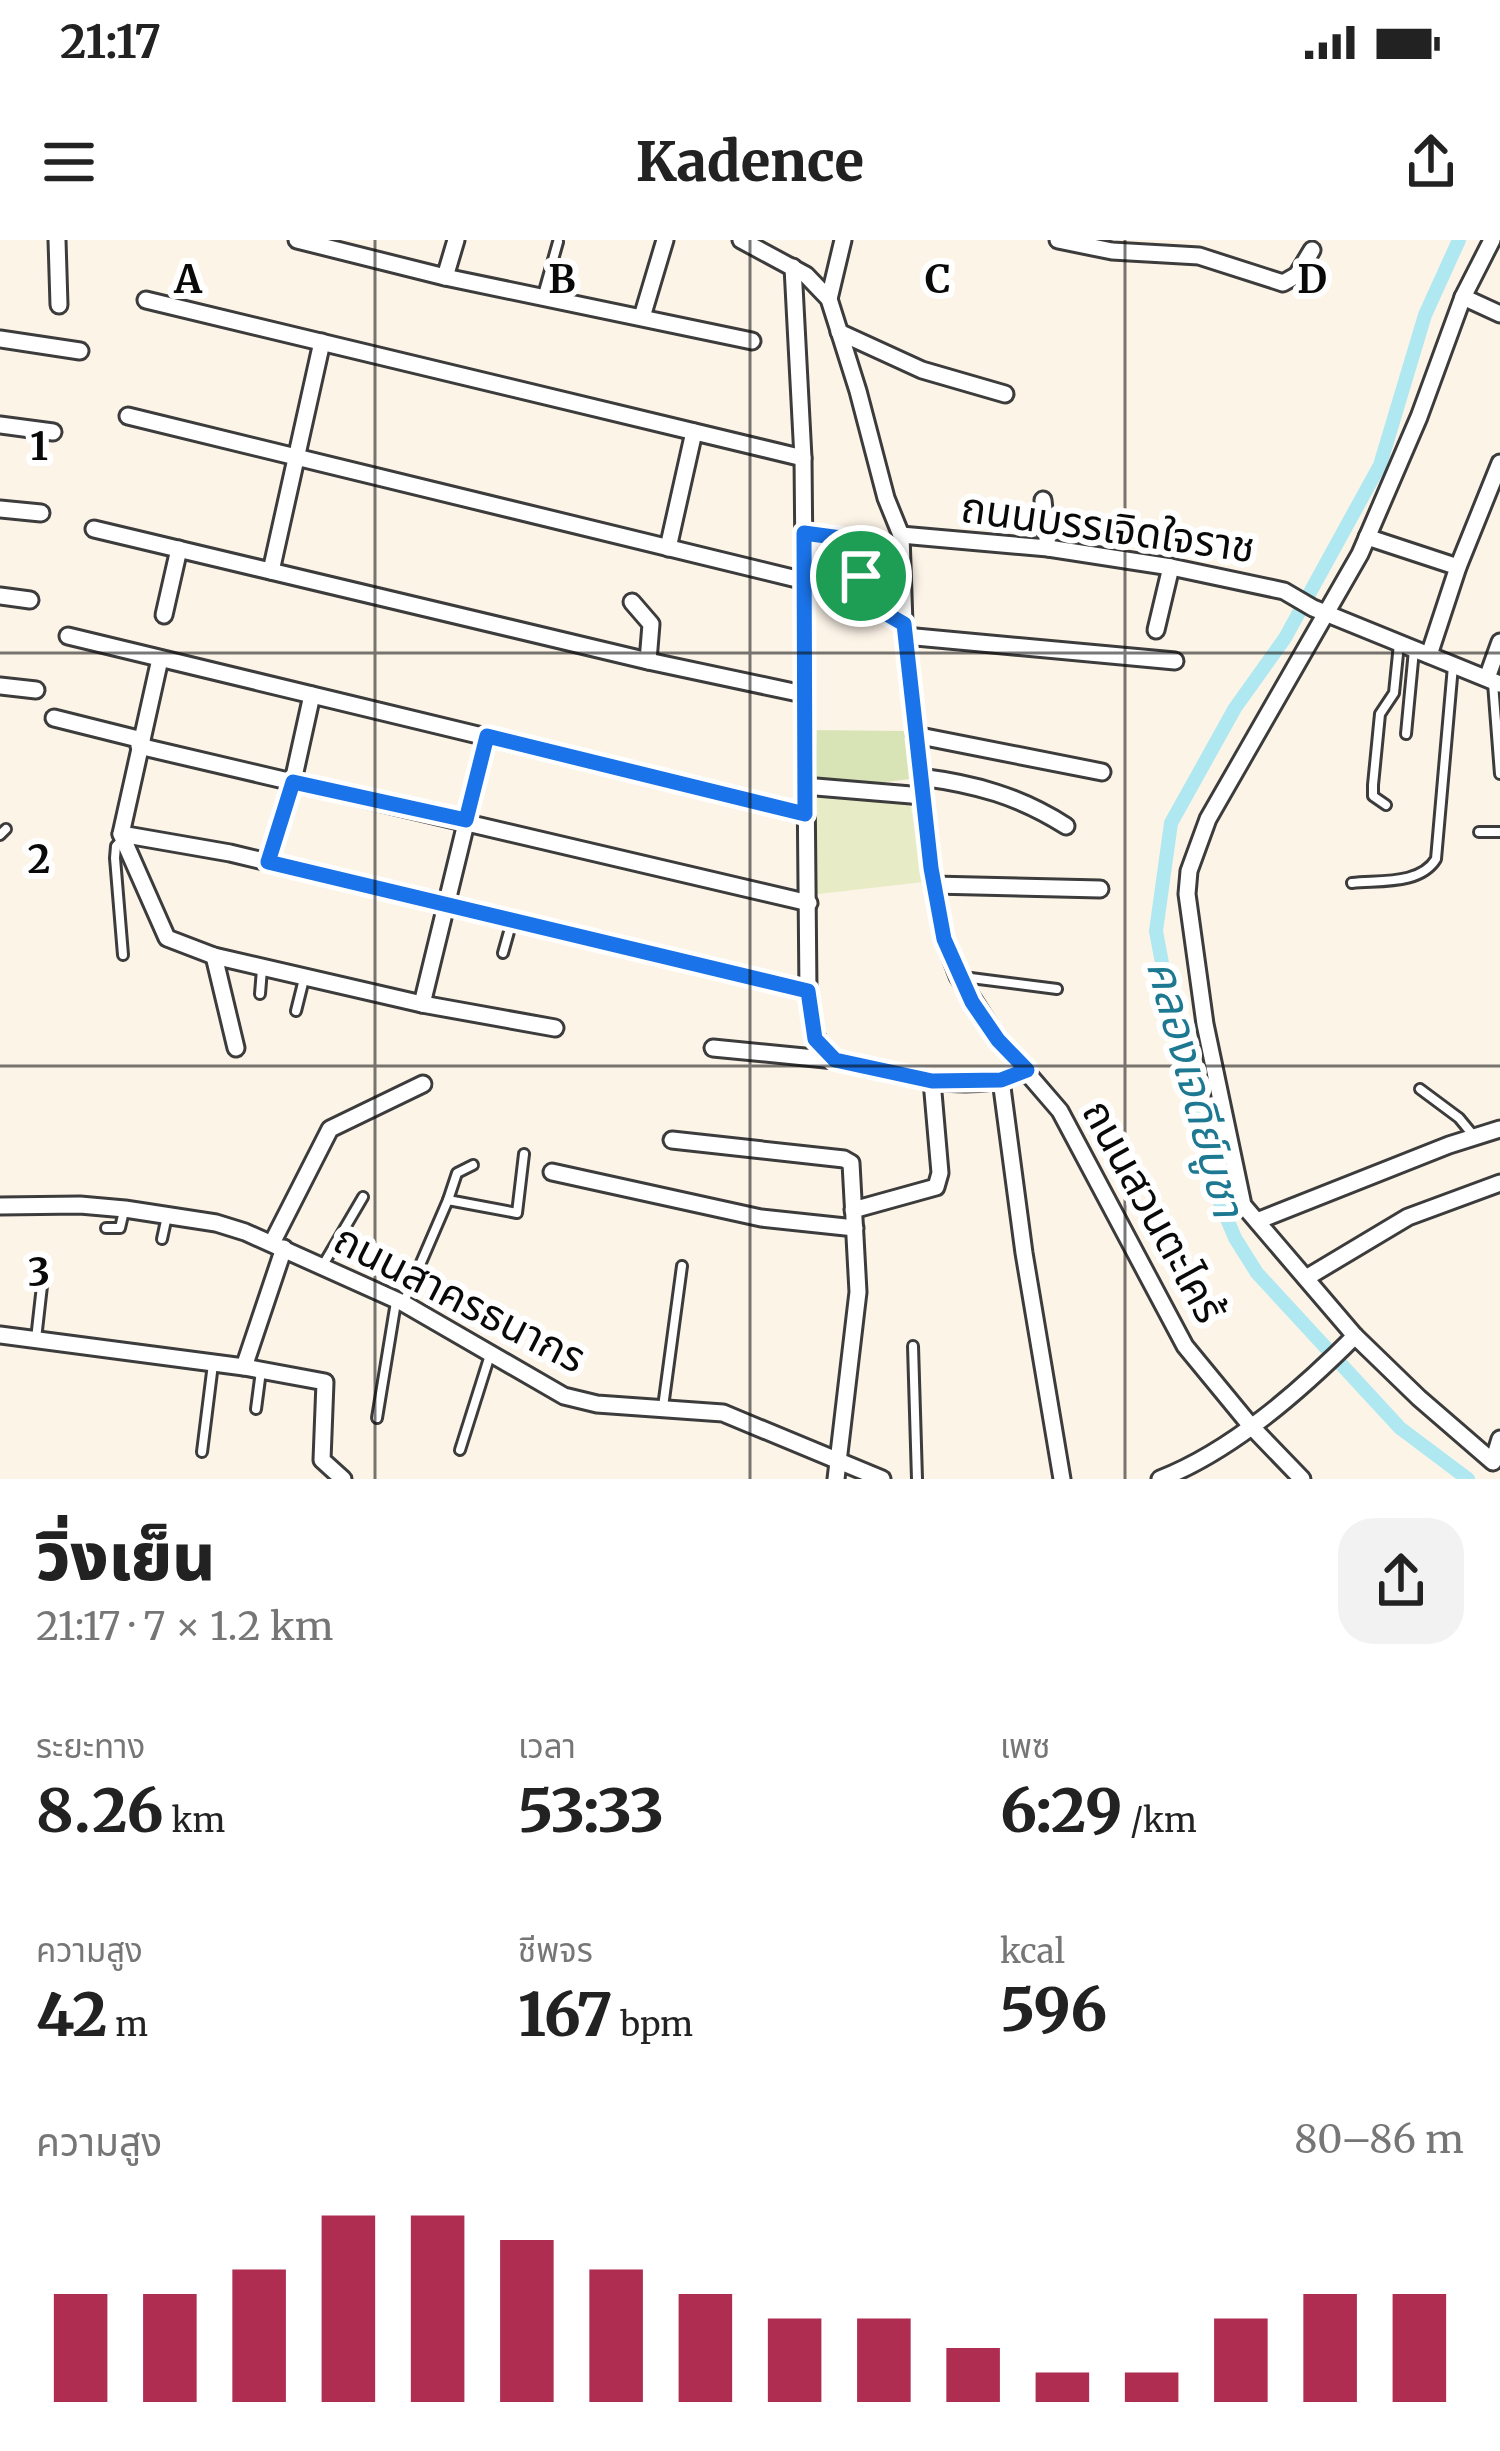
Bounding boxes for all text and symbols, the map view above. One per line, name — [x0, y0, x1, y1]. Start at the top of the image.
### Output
text: 21:17 — [60, 14, 161, 70]
text: Kadence — [636, 128, 864, 196]
icon: menu — [36, 129, 102, 195]
icon: share — [1398, 129, 1464, 195]
text: A — [173, 255, 203, 304]
text: B — [548, 255, 576, 304]
text: C — [925, 255, 951, 304]
text: D — [1297, 255, 1327, 304]
text: 1 — [30, 422, 48, 471]
street label: ถนนบรรเจิดใจราช — [958, 481, 1258, 573]
pin — [810, 525, 912, 627]
icon: arrive — [828, 543, 894, 609]
text: 2 — [28, 835, 50, 884]
water label: คลองเจดีย์บูชา — [1135, 953, 1258, 1224]
street label: ถนนสวนตะไคร้ — [1071, 1090, 1237, 1332]
street label: ถนนสาครธนากร — [325, 1212, 595, 1384]
text: 3 — [28, 1248, 50, 1297]
text: วิ่งเย็น — [36, 1515, 216, 1598]
button: share — [1338, 1518, 1464, 1644]
text: 21:17 · 7 × 1.2 km — [36, 1602, 333, 1651]
text: ระยะทาง — [36, 1726, 145, 1767]
text: เวลา — [518, 1726, 576, 1767]
text: เพซ — [1000, 1726, 1050, 1767]
text: 8.26 — [36, 1773, 164, 1848]
text: 53:33 — [518, 1773, 664, 1848]
text: 6:29 — [1000, 1773, 1123, 1848]
text: km — [164, 1800, 225, 1841]
text: /km — [1123, 1800, 1197, 1841]
text: ความสูง — [36, 1930, 143, 1971]
text: ชีพจร — [518, 1930, 593, 1971]
text: kcal — [1000, 1931, 1065, 1972]
text: 596 — [1000, 1972, 1107, 2047]
text: 42 — [36, 1977, 107, 2052]
text: 167 — [518, 1977, 612, 2052]
text: m — [107, 2004, 148, 2045]
text: bpm — [612, 2004, 693, 2045]
text: 80–86 m — [1294, 2115, 1464, 2164]
text: ความสูง — [36, 2118, 162, 2167]

